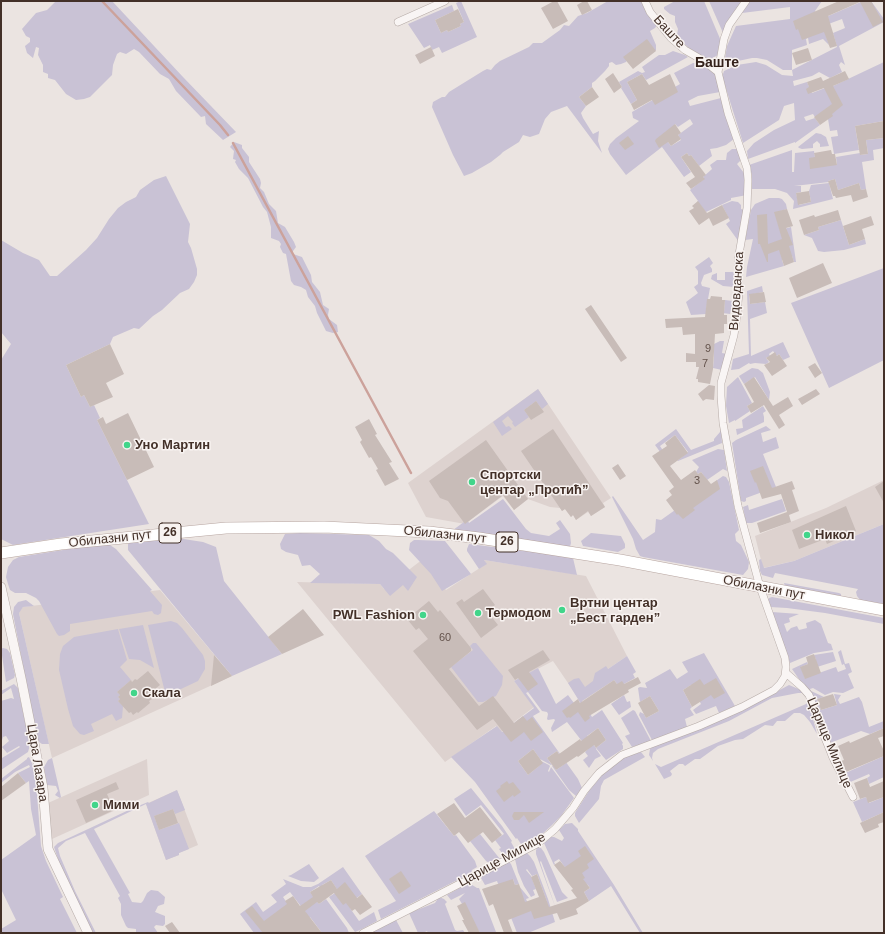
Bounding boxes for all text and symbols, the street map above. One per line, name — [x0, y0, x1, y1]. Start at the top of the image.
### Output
street label: Баште — [650, 12, 688, 52]
district label: Баште — [695, 55, 739, 71]
street label: Видовданска — [726, 251, 748, 331]
house number: 9 — [705, 342, 711, 356]
house number: 7 — [702, 357, 708, 371]
place label: Уно Мартин — [135, 437, 210, 453]
marker: Уно Мартин — [122, 440, 132, 450]
place label: Спортски центар „Протић” — [480, 467, 588, 498]
house number: 3 — [694, 474, 700, 488]
marker: Спортски центар „Протић” — [467, 477, 477, 487]
road number: 26 — [159, 523, 181, 543]
street label: Обилазни пут — [403, 523, 487, 547]
street label: Обилазни пут — [68, 527, 152, 551]
place label: Никол — [815, 527, 855, 543]
marker: Никол — [802, 530, 812, 540]
road number: 26 — [496, 532, 518, 552]
street label: Обилазни пут — [722, 572, 806, 604]
place label: Вртни центар „Бест гарден” — [570, 595, 660, 626]
place label: Термодом — [486, 605, 551, 621]
marker: Вртни центар „Бест гарден” — [557, 605, 567, 615]
place label: PWL Fashion — [333, 607, 415, 623]
marker: Термодом — [473, 608, 483, 618]
marker: PWL Fashion — [418, 610, 428, 620]
house number: 60 — [439, 631, 451, 645]
place label: Скала — [142, 685, 181, 701]
marker: Скала — [129, 688, 139, 698]
street label: Царице Милице — [803, 695, 855, 791]
street label: Цара Лазара — [23, 723, 51, 803]
place label: Мими — [103, 797, 139, 813]
marker: Мими — [90, 800, 100, 810]
street label: Царице Милице — [456, 830, 548, 890]

